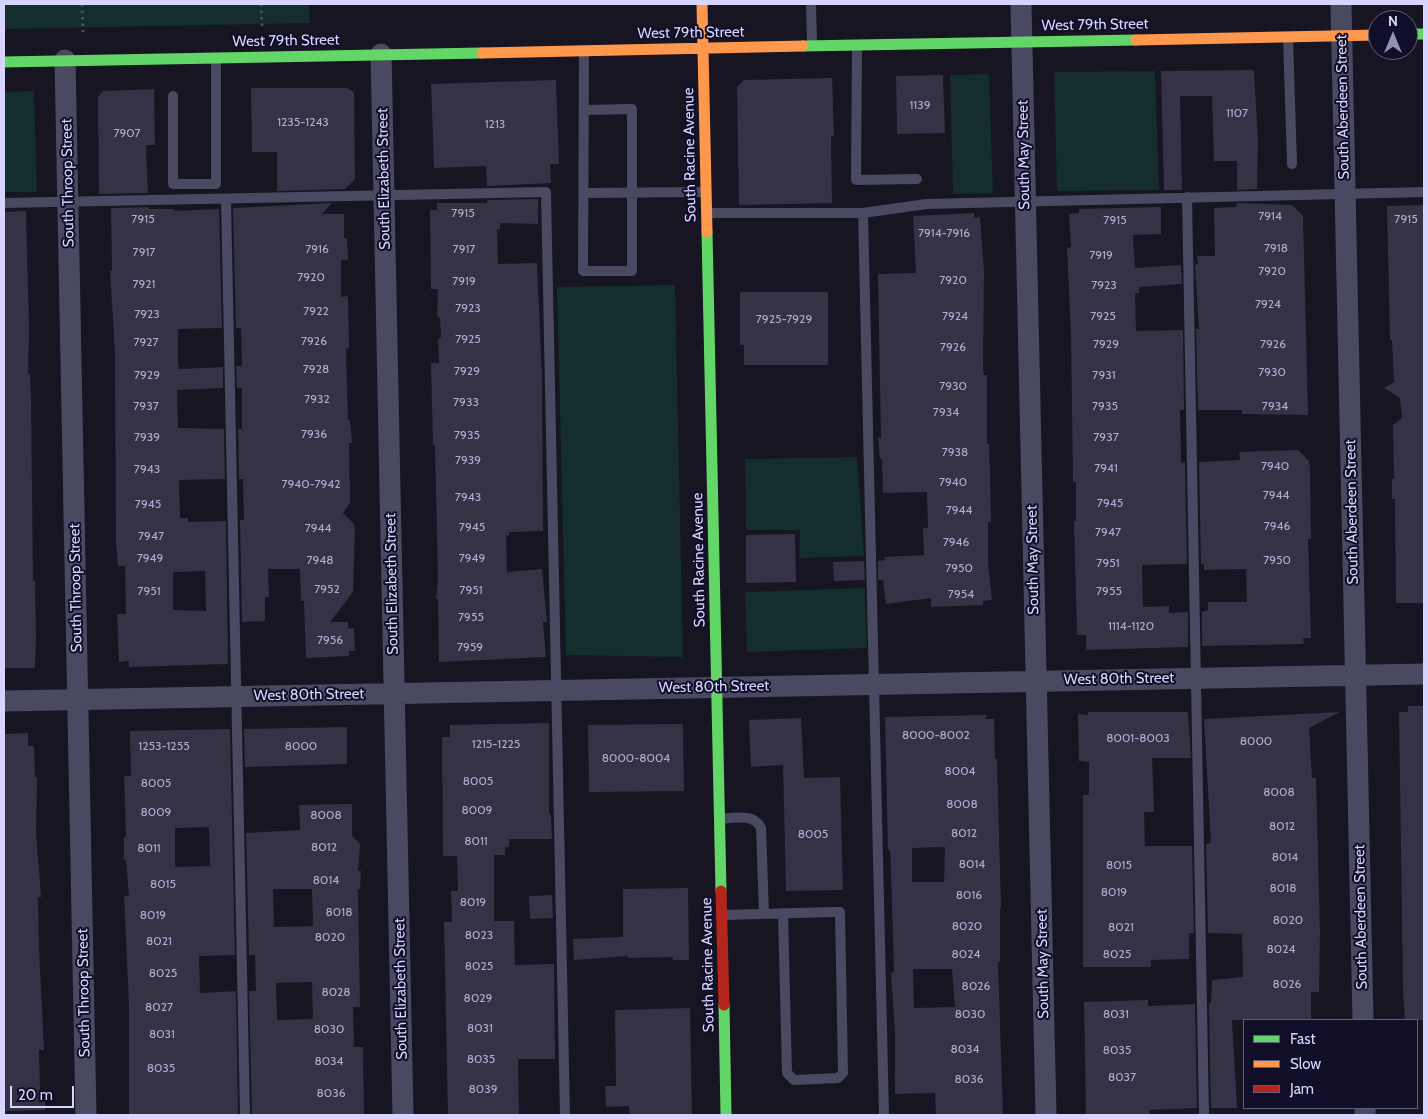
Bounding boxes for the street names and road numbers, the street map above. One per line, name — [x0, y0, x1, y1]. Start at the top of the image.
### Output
street label: West 79th Street — [1041, 15, 1149, 35]
street label: West 79th Street — [637, 23, 745, 43]
street label: West 79th Street — [232, 31, 340, 51]
street label: South Aberdeen Street — [1333, 34, 1353, 180]
street label: South Racine Avenue — [680, 88, 700, 222]
street label: South May Street — [1014, 100, 1034, 210]
street label: South Elizabeth Street — [374, 108, 394, 250]
street label: South Throop Street — [58, 118, 78, 248]
street label: South Aberdeen Street — [1342, 439, 1362, 585]
street label: South Racine Avenue — [689, 493, 709, 627]
street label: South May Street — [1023, 505, 1043, 615]
street label: South Elizabeth Street — [382, 513, 402, 655]
street label: South Throop Street — [66, 523, 86, 653]
street label: West 80th Street — [1064, 669, 1174, 689]
street label: West 80th Street — [659, 677, 769, 697]
street label: West 80th Street — [254, 685, 364, 705]
street label: South Aberdeen Street — [1351, 844, 1371, 990]
street label: South Racine Avenue — [698, 898, 718, 1032]
street label: South May Street — [1033, 909, 1053, 1019]
street label: South Elizabeth Street — [391, 918, 411, 1060]
street label: South Throop Street — [74, 928, 94, 1058]

